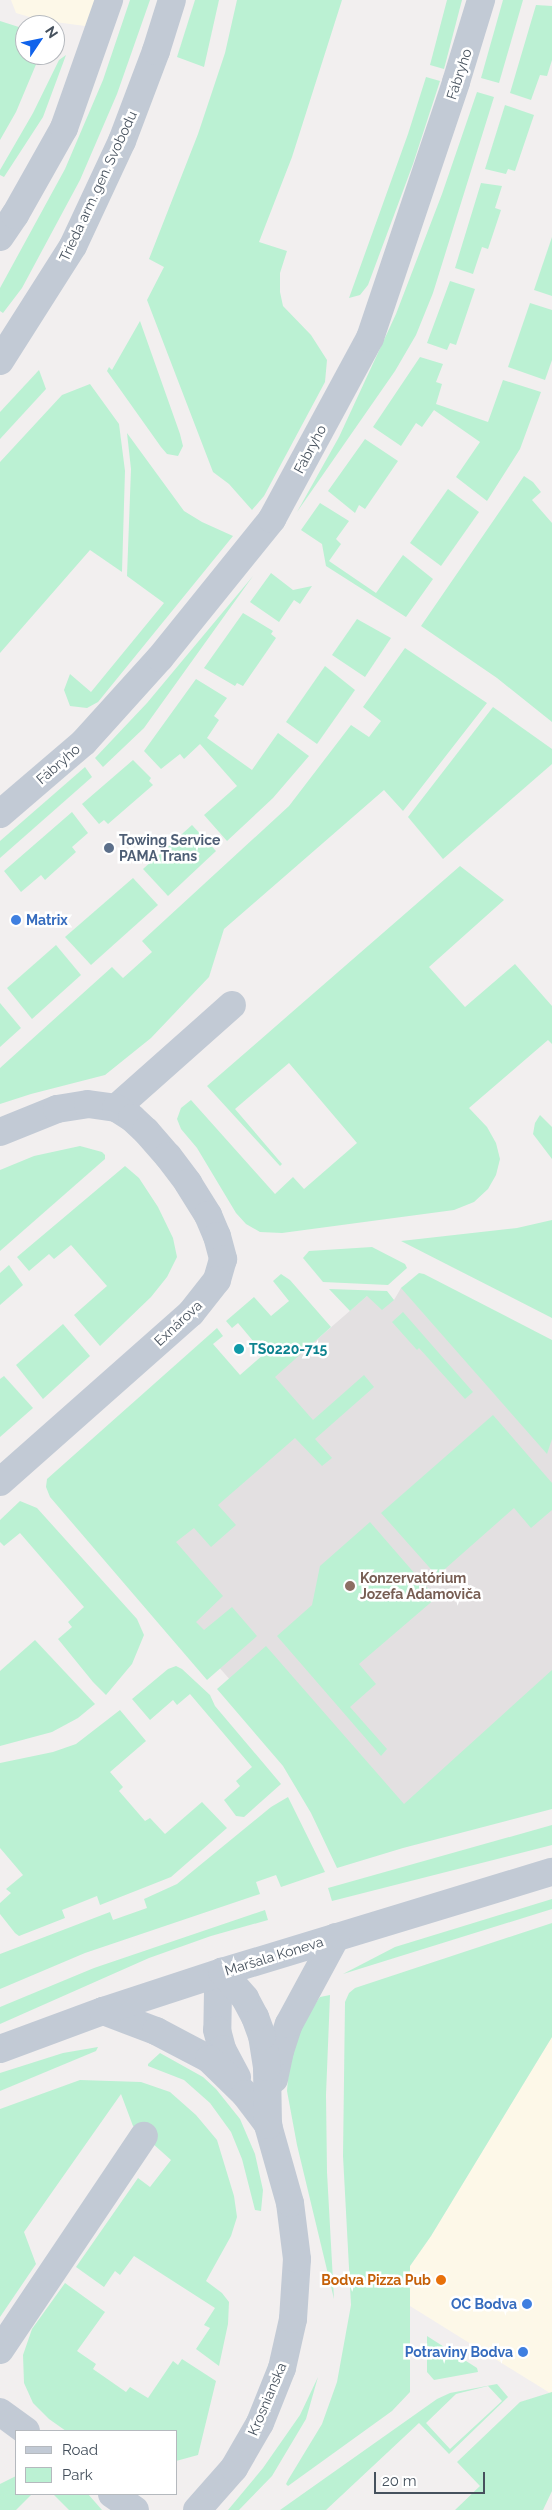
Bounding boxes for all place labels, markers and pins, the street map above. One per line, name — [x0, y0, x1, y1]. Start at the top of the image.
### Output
place label: Towing Service PAMA Trans — [119, 832, 220, 864]
marker: Towing Service PAMA Trans — [103, 842, 115, 854]
place label: Matrix — [26, 912, 68, 928]
marker: Matrix — [10, 914, 22, 926]
place label: TS0220-715 — [249, 1341, 327, 1357]
marker: TS0220-715 — [233, 1343, 245, 1355]
place label: Konzervatórium Jozefa Adamoviča — [360, 1570, 481, 1602]
marker: Konzervatórium Jozefa Adamoviča — [344, 1580, 356, 1592]
place label: Bodva Pizza Pub — [321, 2272, 431, 2288]
marker: Bodva Pizza Pub — [435, 2274, 447, 2286]
place label: OC Bodva — [451, 2296, 517, 2312]
marker: OC Bodva — [521, 2298, 533, 2310]
place label: Potraviny Bodva — [404, 2344, 513, 2360]
marker: Potraviny Bodva — [517, 2346, 529, 2358]

